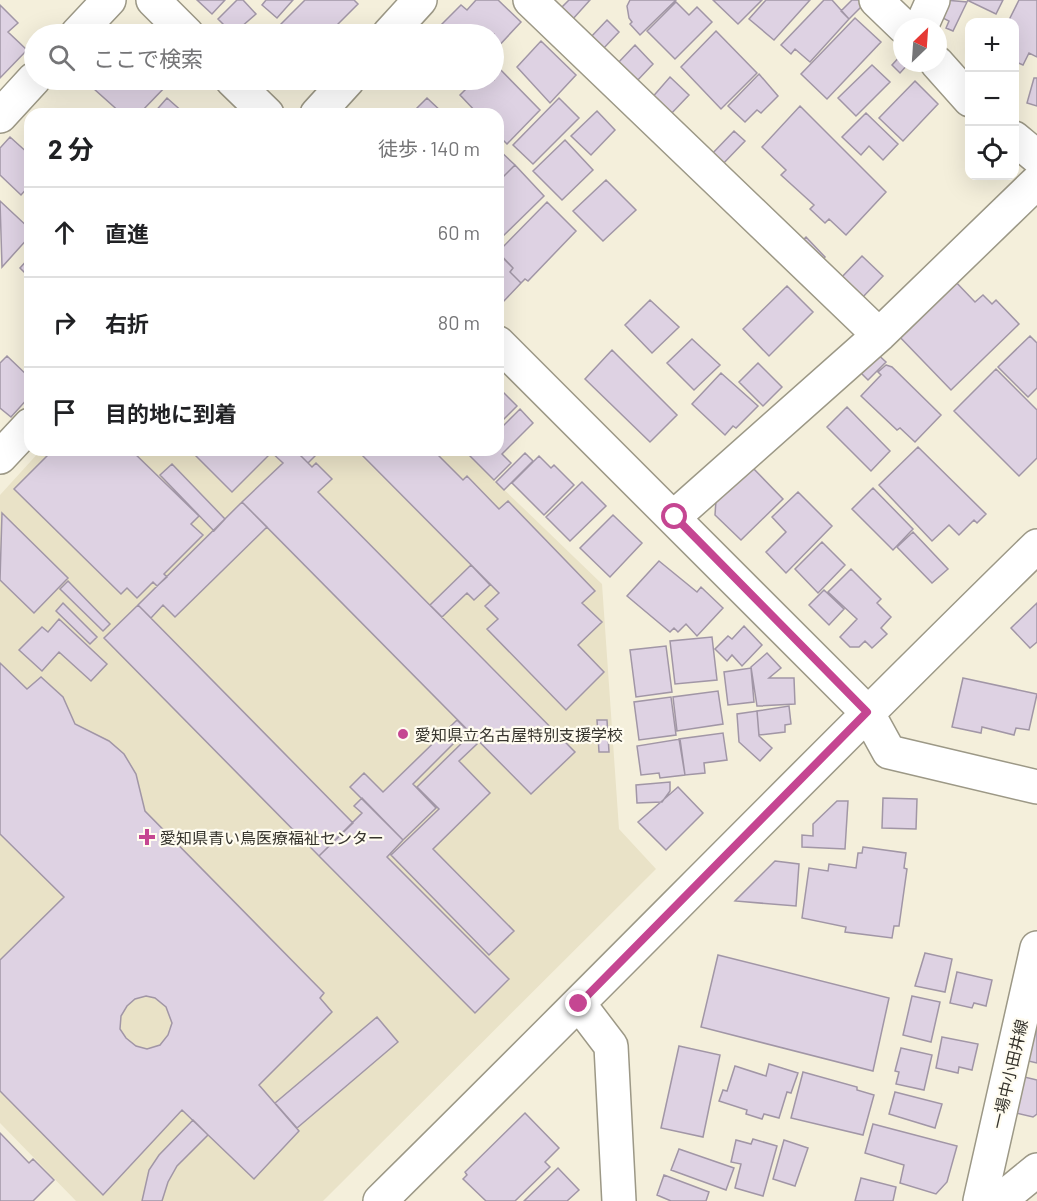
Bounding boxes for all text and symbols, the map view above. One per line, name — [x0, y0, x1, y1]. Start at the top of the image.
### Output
north arrow — [893, 18, 947, 72]
map controls — [965, 18, 1019, 180]
button: + — [965, 18, 1019, 72]
search box — [24, 24, 504, 90]
icon: search — [45, 41, 78, 74]
text: ここで検索 — [93, 45, 203, 71]
button: − — [965, 72, 1019, 126]
button: locate — [965, 126, 1019, 180]
text: 2 分 — [48, 133, 94, 164]
text: 徒歩 · 140 m — [378, 136, 480, 160]
icon: ahead — [48, 216, 81, 249]
text: 直進 — [105, 220, 149, 246]
text: 60 m — [438, 220, 480, 244]
icon: right — [48, 306, 81, 339]
text: 右折 — [105, 310, 149, 336]
text: 80 m — [438, 310, 480, 334]
icon: arrive — [48, 396, 81, 429]
text: 目的地に到着 — [105, 400, 237, 426]
route start — [661, 503, 687, 529]
place label: 愛知県立名古屋特別支援学校 — [415, 725, 623, 744]
marker: 愛知県立名古屋特別支援学校 — [396, 727, 410, 741]
marker: 愛知県青い鳥医療福祉センター — [138, 828, 156, 846]
place label: 愛知県青い鳥医療福祉センター — [160, 828, 384, 847]
route end — [565, 990, 591, 1016]
street label: 一場中小田井線 — [987, 1017, 1031, 1131]

